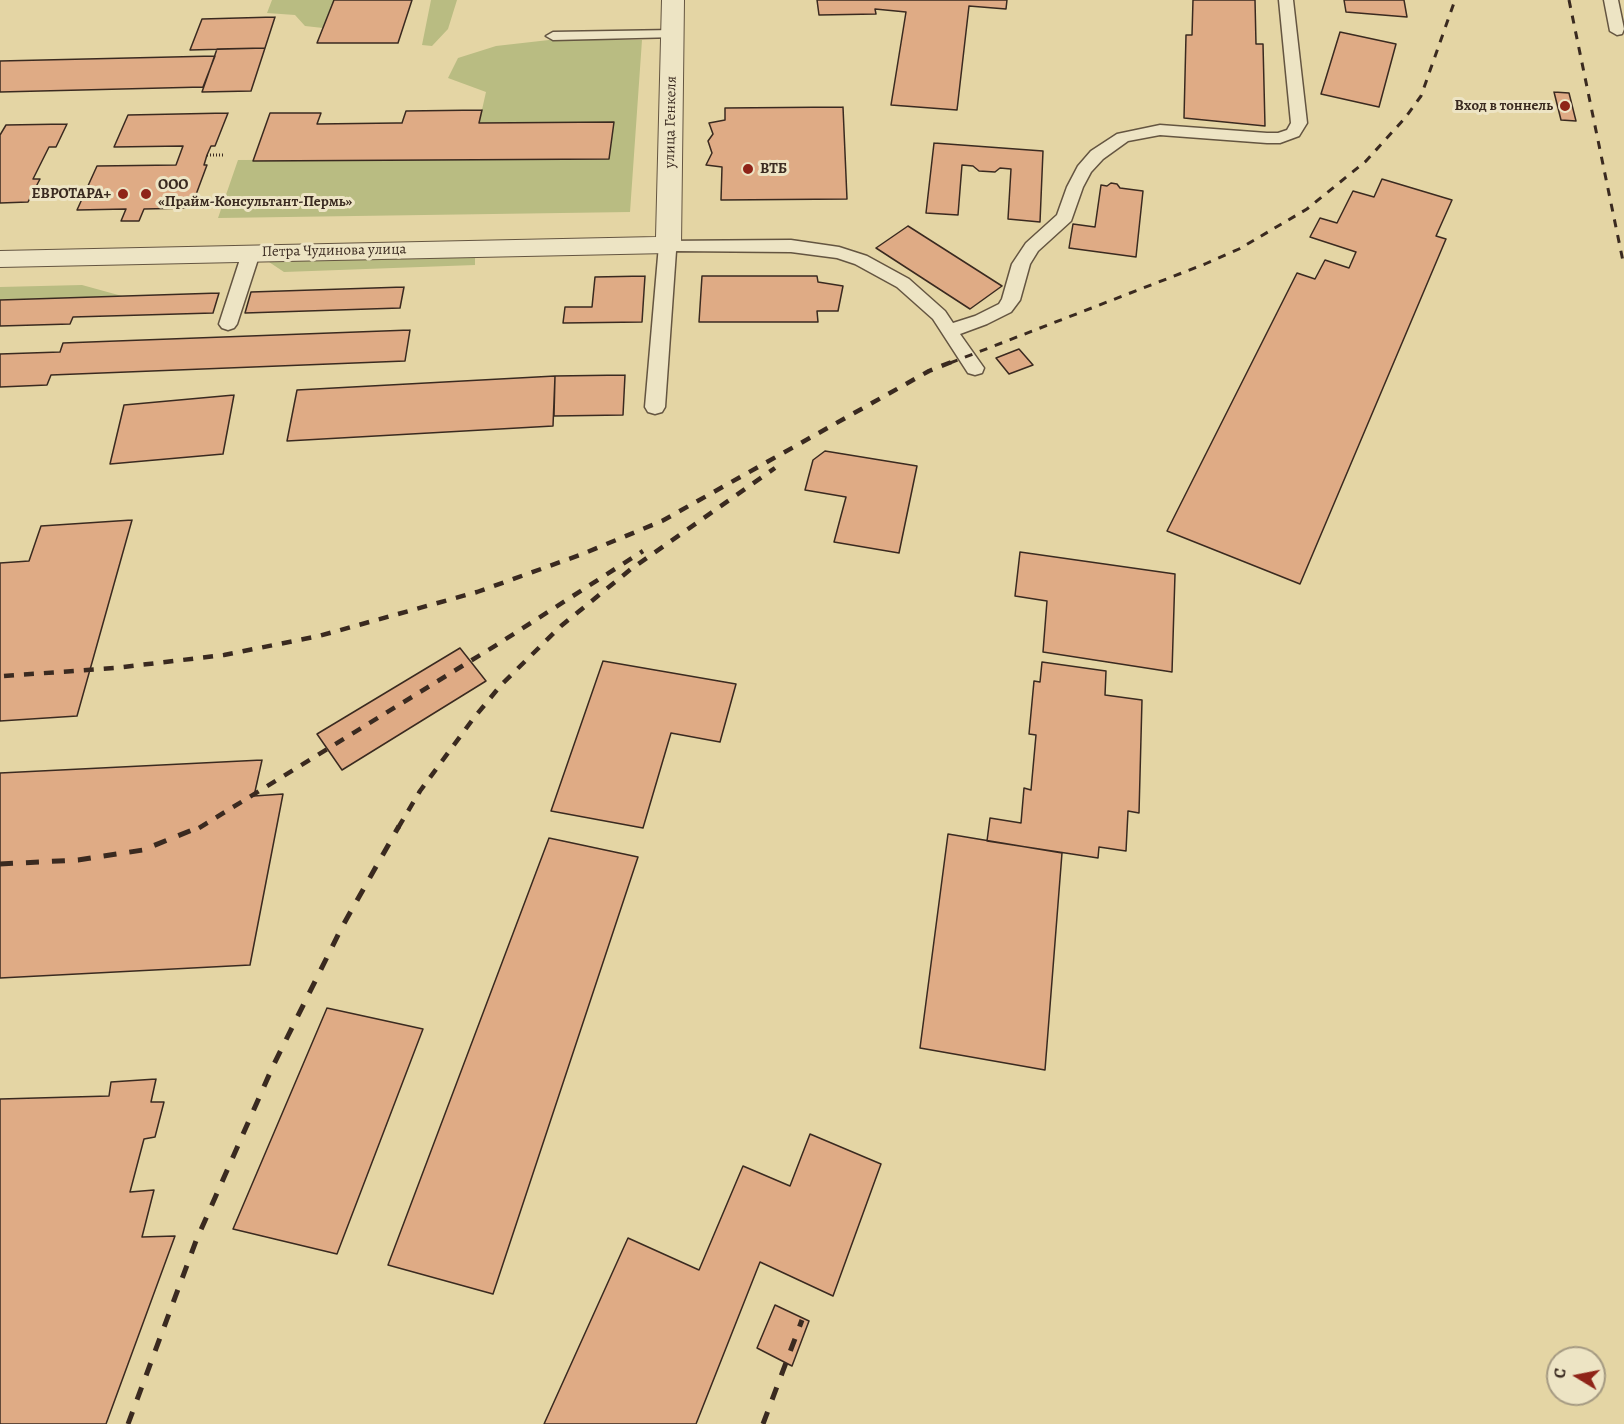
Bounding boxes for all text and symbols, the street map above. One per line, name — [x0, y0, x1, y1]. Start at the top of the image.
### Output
street label: улица Генкеля — [661, 76, 681, 168]
place label: Вход в тоннель — [1454, 97, 1553, 115]
marker: Вход в тоннель — [1558, 99, 1572, 113]
place label: ВТБ — [760, 160, 787, 178]
marker: ВТБ — [741, 162, 755, 176]
place label: ООО «Прайм-Консультант-Пермь» — [158, 176, 352, 211]
place label: ЕВРОТАРА+ — [32, 185, 111, 203]
marker: ЕВРОТАРА+ — [116, 187, 130, 201]
marker: ООО «Прайм-Консультант-Пермь» — [139, 187, 153, 201]
street label: Петра Чудинова улица — [261, 241, 407, 261]
north arrow — [1546, 1346, 1606, 1406]
text: С — [1549, 1366, 1572, 1380]

